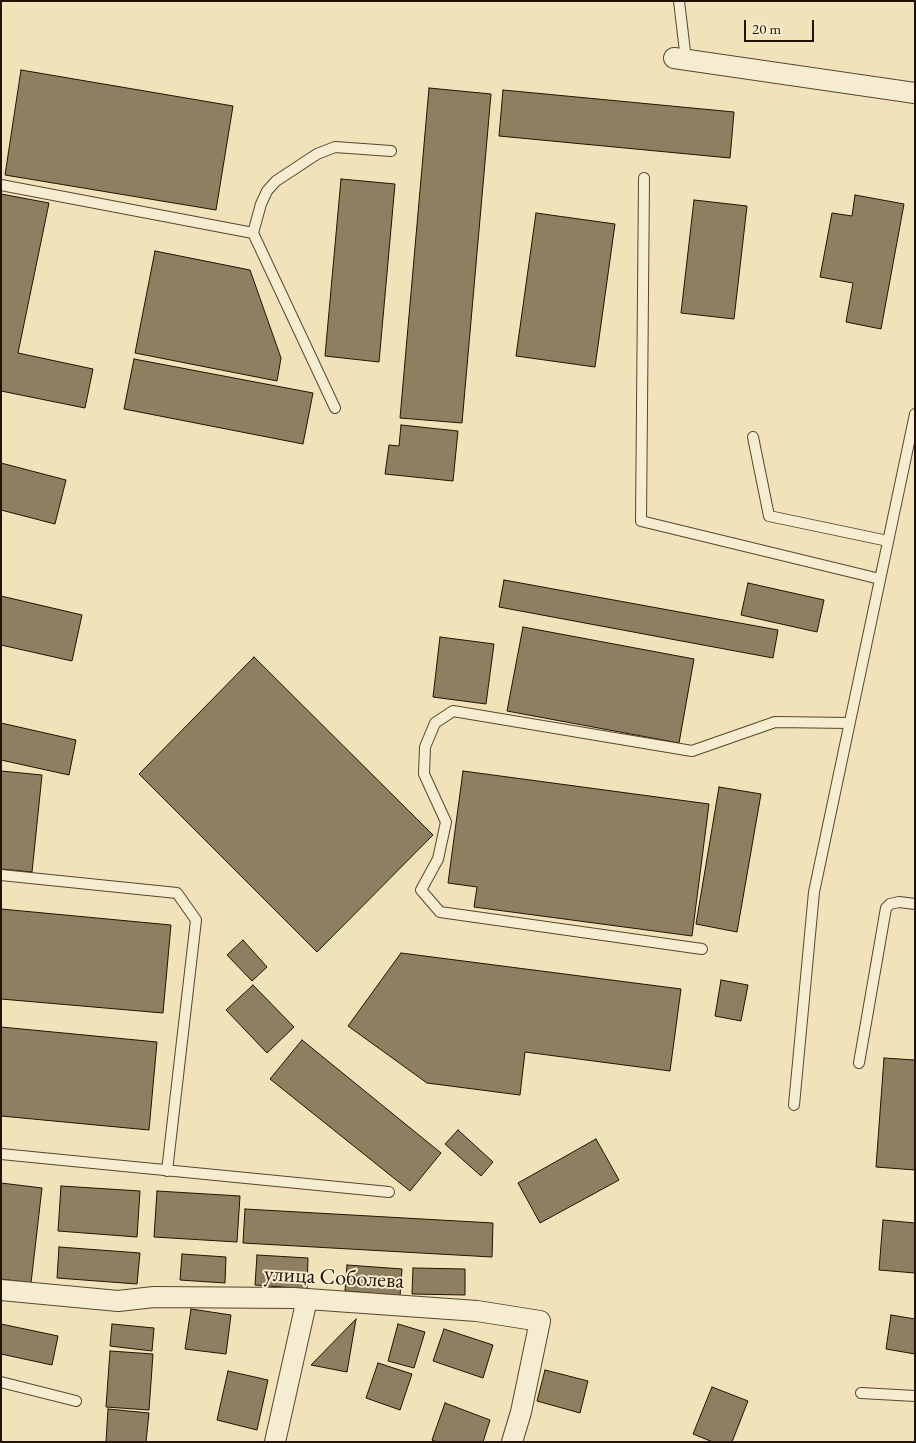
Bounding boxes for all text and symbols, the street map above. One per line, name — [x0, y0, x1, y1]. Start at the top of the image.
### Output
scale bar — [746, 10, 816, 42]
text: 20 m — [752, 19, 781, 38]
street label: улица Соболева — [263, 1261, 405, 1295]

